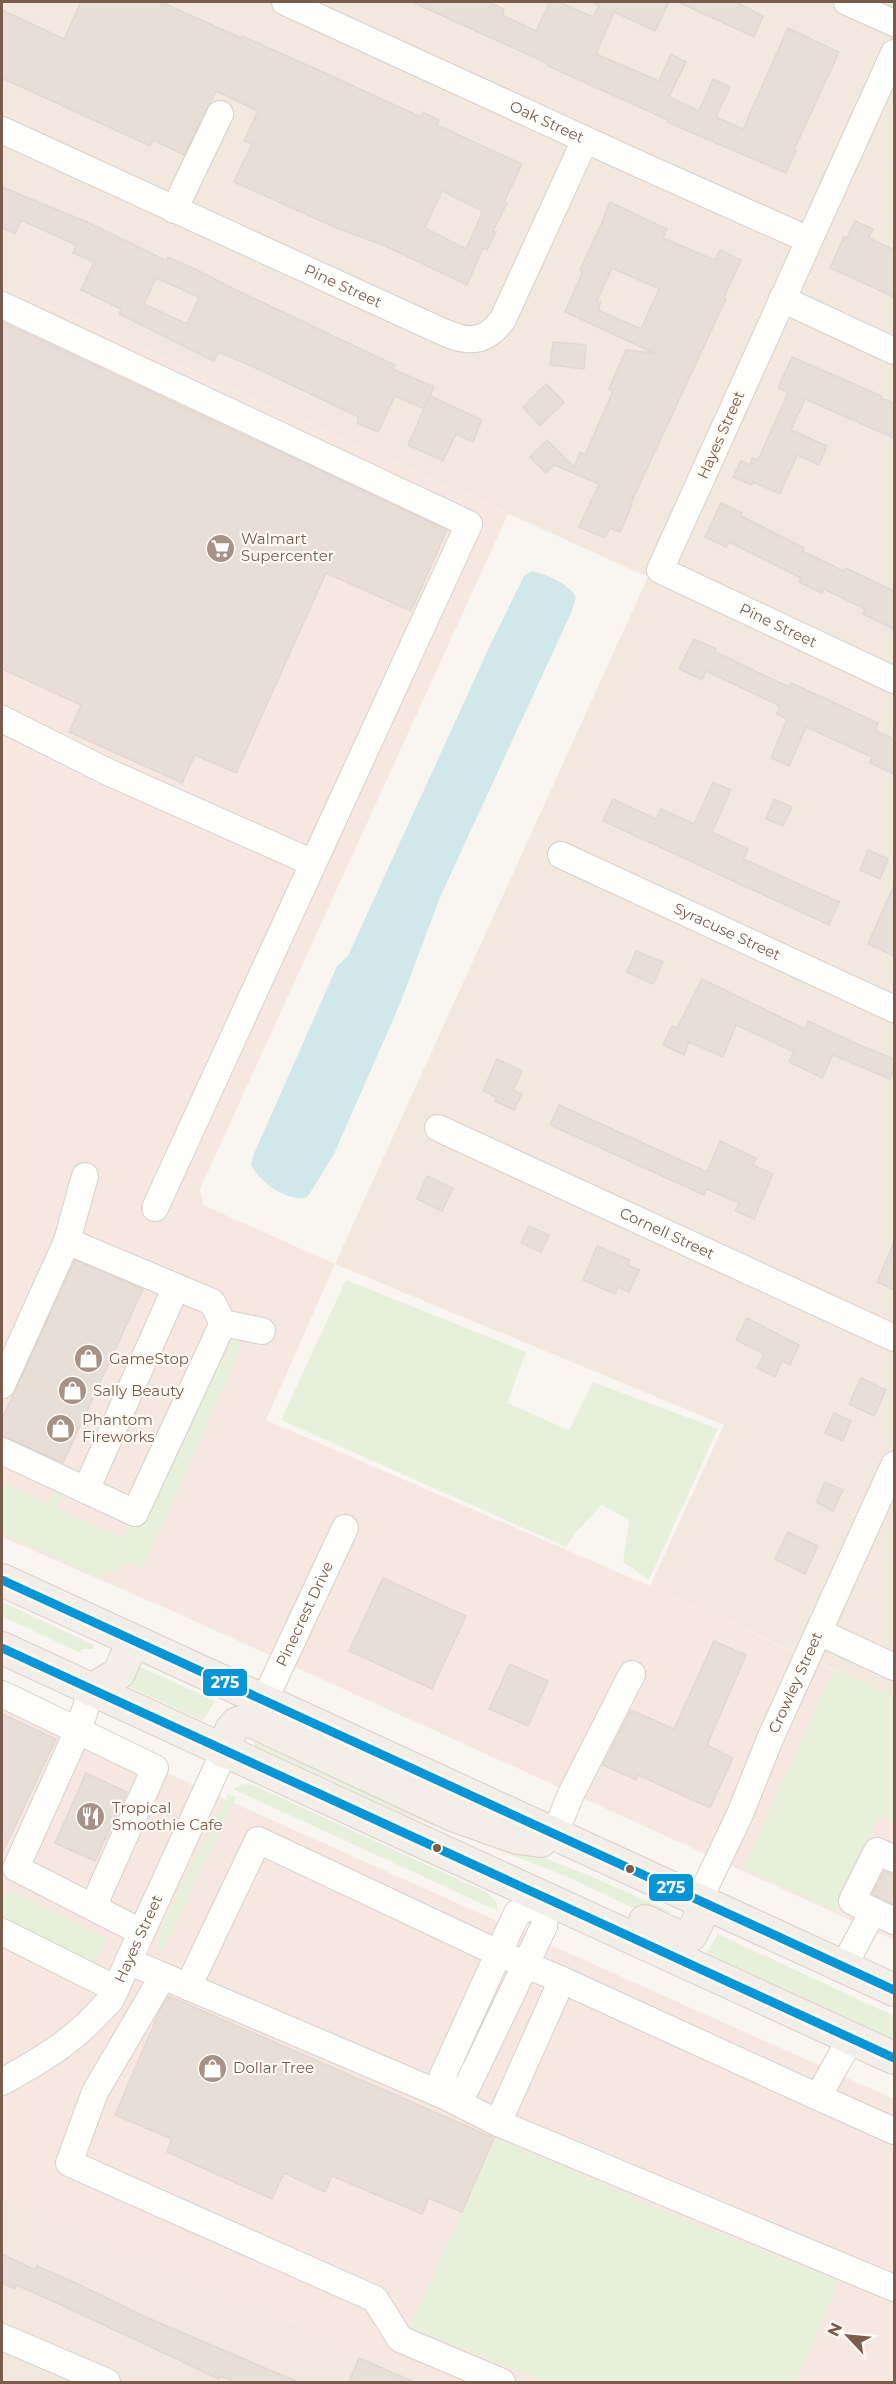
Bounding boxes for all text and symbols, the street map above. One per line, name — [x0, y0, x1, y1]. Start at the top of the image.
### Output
street label: Oak Street — [507, 96, 587, 147]
street label: Pine Street — [301, 260, 385, 312]
street label: Hayes Street — [693, 388, 748, 482]
place label: Walmart Supercenter — [241, 529, 334, 565]
supermarket icon: Walmart Supercenter — [204, 532, 236, 564]
street label: Pine Street — [737, 599, 820, 651]
street label: Syracuse Street — [671, 898, 784, 964]
street label: Cornell Street — [617, 1203, 717, 1263]
shop icon: GameStop — [72, 1343, 104, 1375]
place label: GameStop — [109, 1349, 189, 1368]
shop icon: Sally Beauty — [56, 1375, 88, 1407]
place label: Sally Beauty — [93, 1381, 185, 1400]
place label: Phantom Fireworks — [82, 1410, 155, 1446]
shop icon: Phantom Fireworks — [45, 1413, 77, 1445]
street label: Pinecrest Drive — [271, 1558, 337, 1670]
street label: Crowley Street — [764, 1629, 826, 1736]
line badge: 275 — [202, 1668, 248, 1697]
text: 275 — [211, 1673, 240, 1692]
place label: Tropical Smoothie Cafe — [112, 1798, 223, 1834]
restaurant icon: Tropical Smoothie Cafe — [75, 1801, 107, 1833]
unlabelled marker — [431, 1842, 443, 1854]
unlabelled marker — [624, 1863, 636, 1875]
line badge: 275 — [648, 1873, 694, 1902]
text: 275 — [657, 1878, 686, 1897]
street label: Hayes Street — [110, 1892, 166, 1986]
shop icon: Dollar Tree — [196, 2052, 228, 2084]
place label: Dollar Tree — [233, 2058, 314, 2077]
north arrow — [818, 2306, 878, 2366]
text: N — [824, 2320, 846, 2340]

